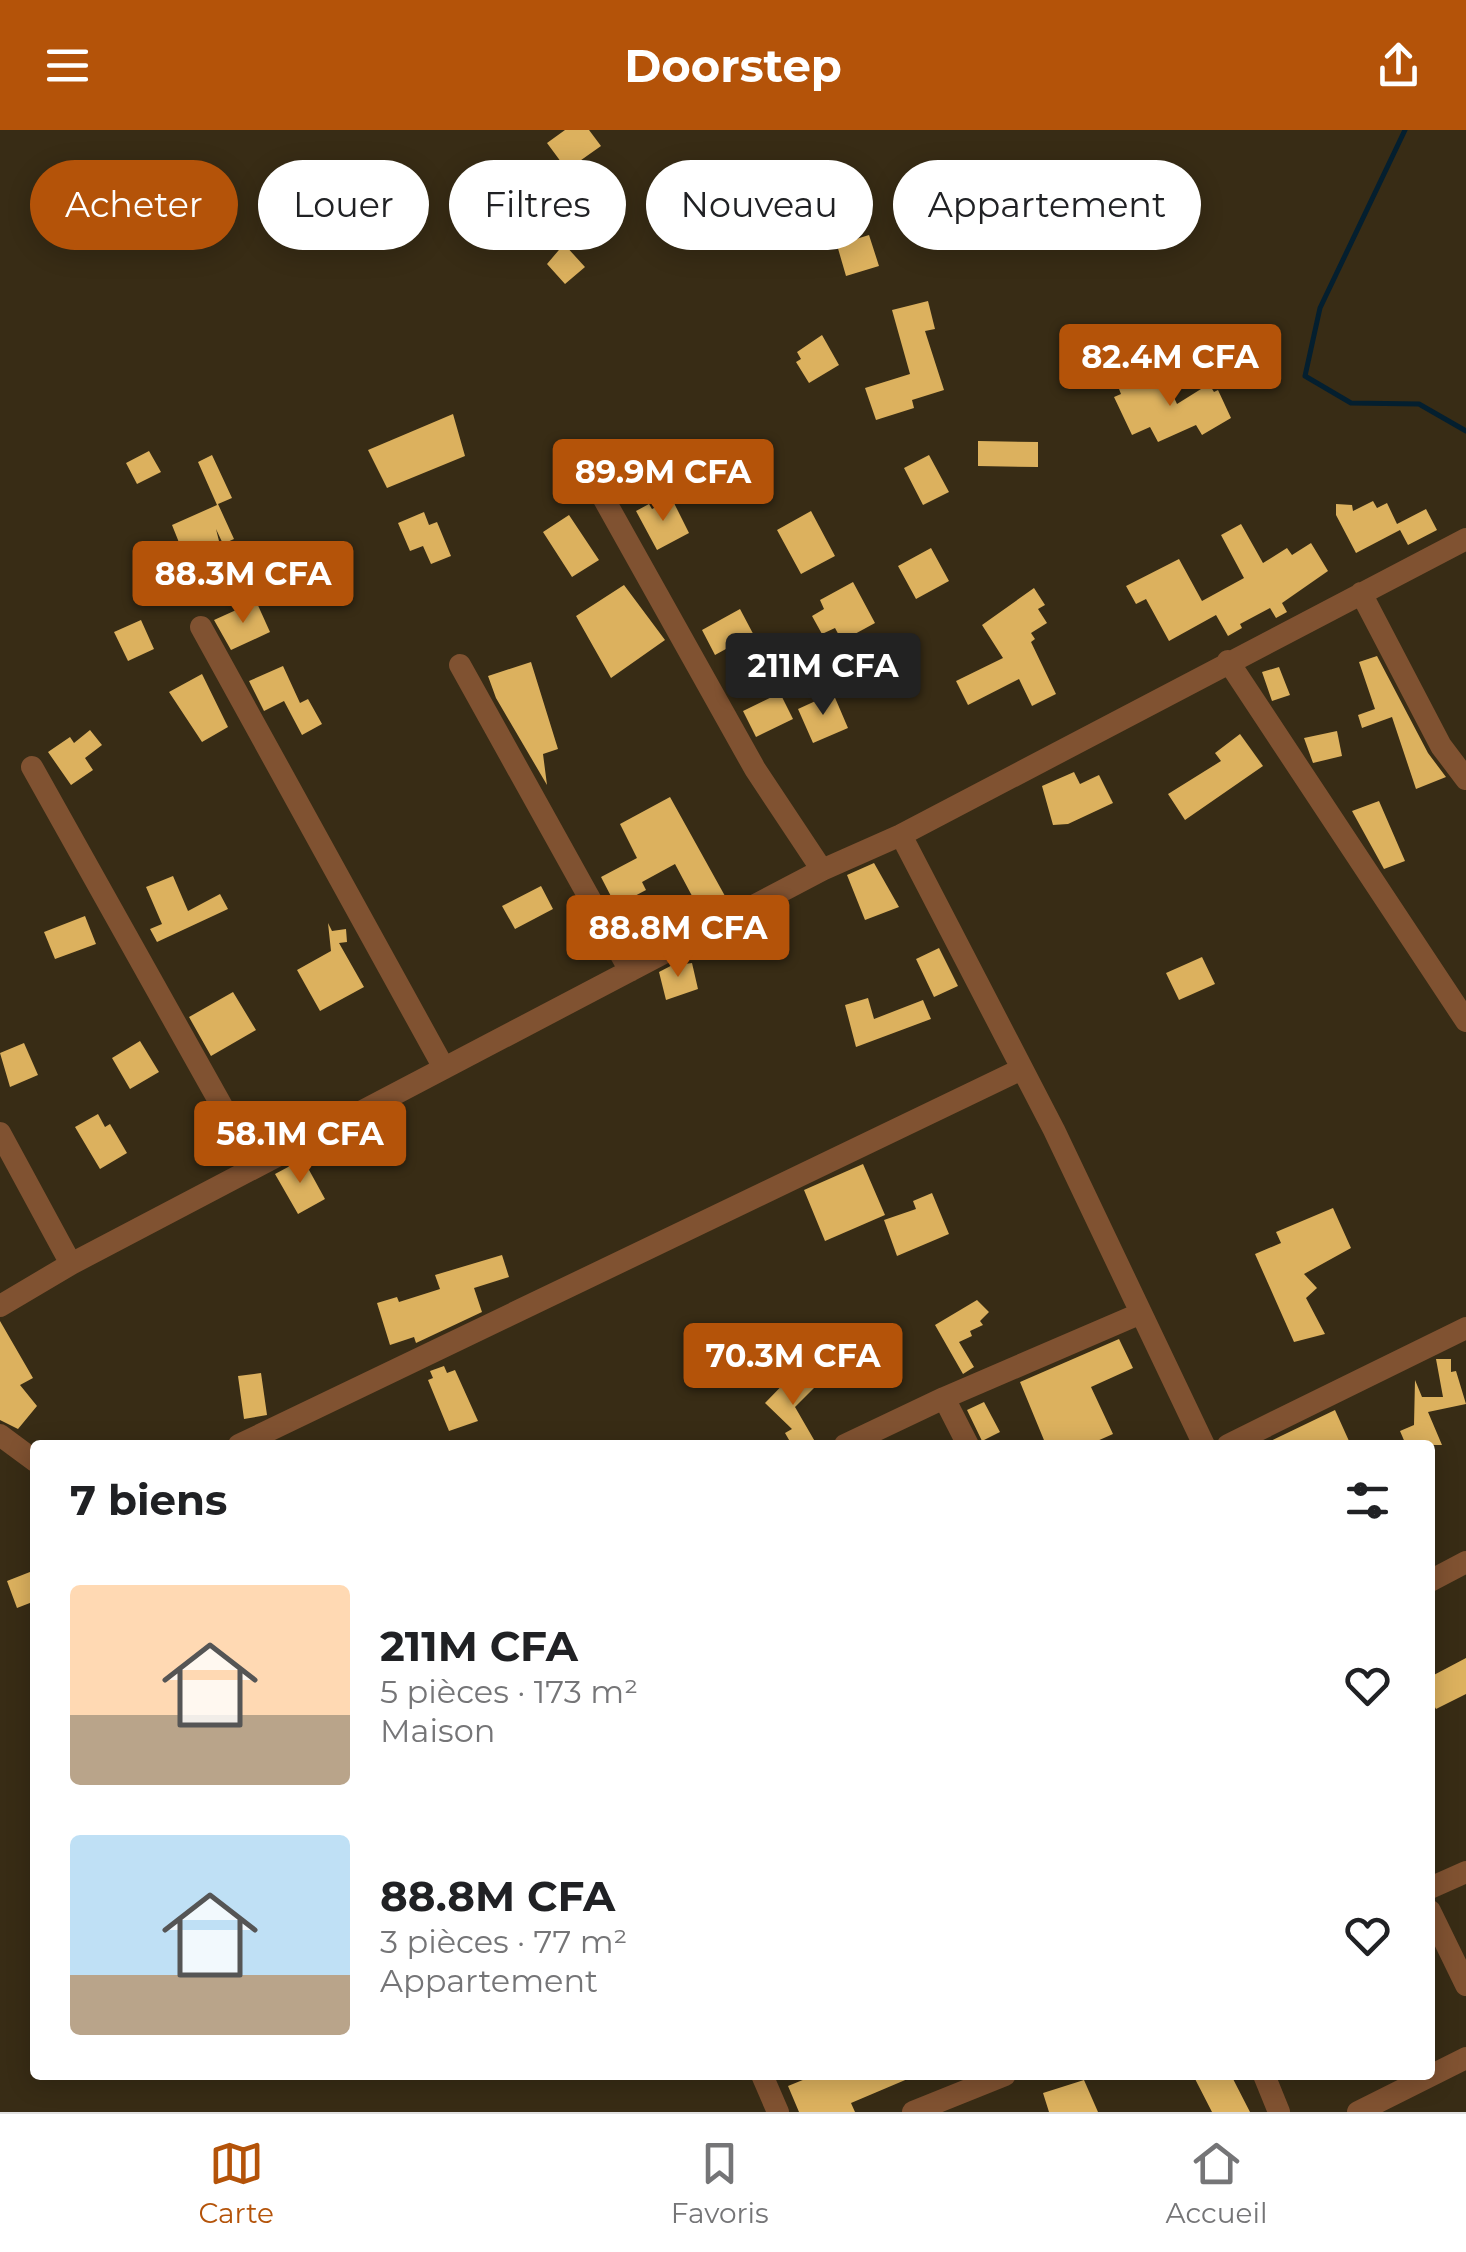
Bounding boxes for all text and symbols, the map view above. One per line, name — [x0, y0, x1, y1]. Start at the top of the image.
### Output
icon: menu — [40, 38, 95, 93]
text: Doorstep — [624, 38, 842, 93]
icon: share — [1371, 38, 1426, 93]
chip: Acheter — [30, 160, 238, 250]
chip: Louer — [258, 160, 429, 250]
chip: Filtres — [449, 160, 626, 250]
chip: Nouveau — [646, 160, 873, 250]
chip: Appartement — [893, 160, 1201, 250]
pin: 82.4M CFA — [1056, 324, 1284, 409]
text: 82.4M CFA — [1081, 337, 1259, 376]
pin: 89.9M CFA — [549, 439, 777, 524]
text: 89.9M CFA — [575, 452, 751, 491]
pin: 88.3M CFA — [129, 541, 357, 626]
text: 88.3M CFA — [154, 554, 332, 593]
pin: 211M CFA — [720, 633, 926, 718]
text: 211M CFA — [748, 646, 898, 685]
pin: 88.8M CFA — [564, 895, 792, 980]
text: 88.8M CFA — [588, 908, 768, 947]
pin: 58.1M CFA — [186, 1101, 414, 1186]
text: 58.1M CFA — [216, 1114, 384, 1153]
pin: 70.3M CFA — [679, 1323, 907, 1408]
text: 70.3M CFA — [706, 1336, 880, 1375]
icon: filters — [1340, 1473, 1395, 1528]
text: 7 biens — [70, 1474, 227, 1526]
text: 211M CFA — [380, 1620, 578, 1672]
icon: home — [150, 1625, 270, 1745]
icon: heart — [1340, 1658, 1395, 1713]
text: 5 pièces · 173 m² — [380, 1672, 638, 1711]
text: Maison — [380, 1711, 495, 1750]
text: 88.8M CFA — [380, 1870, 615, 1922]
icon: home — [150, 1875, 270, 1995]
icon: heart — [1340, 1908, 1395, 1963]
text: 3 pièces · 77 m² — [380, 1922, 627, 1961]
text: Appartement — [380, 1961, 598, 2000]
tab: Carte — [198, 2136, 274, 2230]
tab: Favoris — [671, 2136, 769, 2230]
tab: Accueil — [1166, 2136, 1268, 2230]

